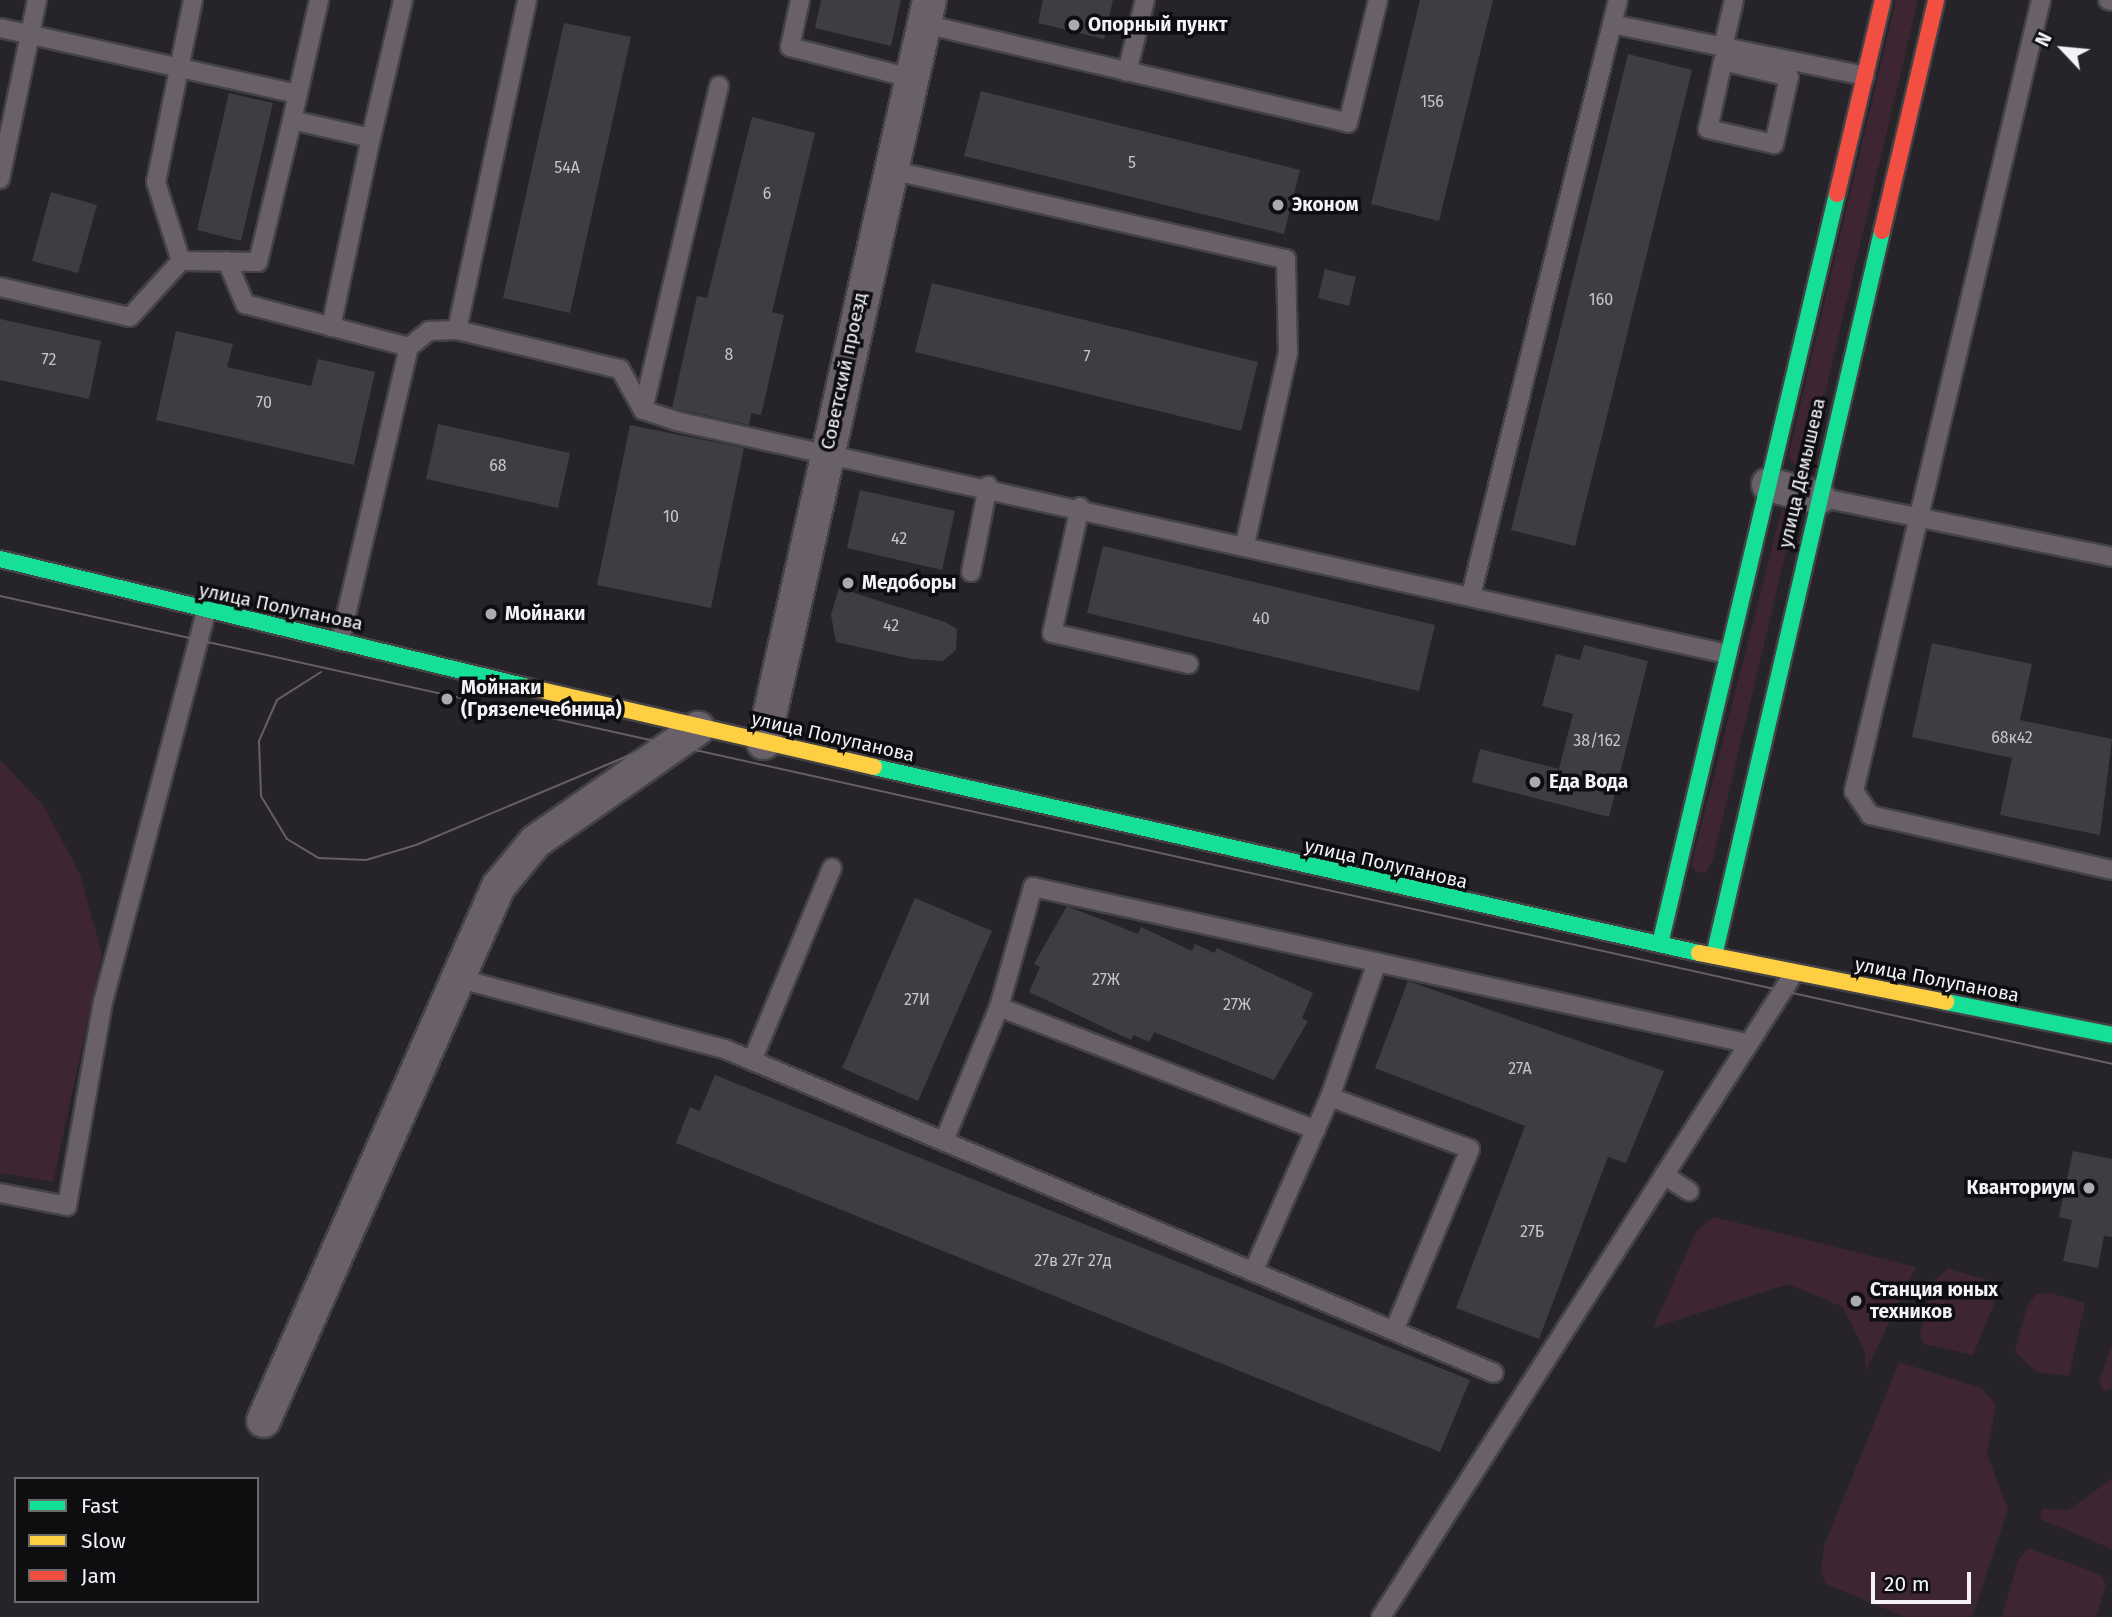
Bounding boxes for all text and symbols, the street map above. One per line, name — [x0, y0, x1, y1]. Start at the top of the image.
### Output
place label: Опорный пункт — [1088, 14, 1227, 36]
north arrow — [2028, 14, 2098, 84]
marker: Опорный пункт — [1066, 17, 1082, 33]
text: N — [2031, 29, 2057, 50]
house number: 156 — [1420, 92, 1444, 112]
house number: 5 — [1128, 153, 1136, 173]
house number: 54А — [554, 158, 580, 178]
house number: 6 — [763, 184, 771, 204]
place label: Эконом — [1292, 194, 1359, 216]
marker: Эконом — [1270, 197, 1286, 213]
street label: Советский проезд — [816, 290, 872, 452]
house number: 160 — [1589, 290, 1613, 310]
house number: 8 — [725, 345, 733, 365]
house number: 7 — [1083, 347, 1091, 367]
house number: 72 — [42, 350, 56, 370]
house number: 70 — [256, 393, 272, 413]
street label: улица Демышева — [1774, 396, 1830, 550]
house number: 68 — [489, 456, 507, 476]
house number: 10 — [663, 507, 679, 527]
house number: 42 — [891, 529, 907, 549]
place label: Медоборы — [862, 572, 957, 594]
marker: Медоборы — [840, 575, 856, 591]
street label: улица Полупанова — [197, 579, 365, 635]
place label: Мойнаки — [505, 603, 585, 625]
marker: Мойнаки — [483, 606, 499, 622]
house number: 40 — [1252, 609, 1270, 629]
house number: 42 — [883, 616, 899, 636]
place label: Мойнаки (Грязелечебница) — [461, 677, 622, 721]
marker: Мойнаки (Грязелечебница) — [439, 691, 455, 707]
street label: улица Полупанова — [749, 707, 917, 767]
house number: 68к42 — [1991, 728, 2033, 748]
house number: 38/162 — [1573, 731, 1621, 751]
place label: Еда Вода — [1549, 771, 1628, 793]
marker: Еда Вода — [1527, 774, 1543, 790]
street label: улица Полупанова — [1302, 834, 1470, 894]
street label: улица Полупанова — [1853, 953, 2021, 1007]
house number: 27Ж — [1092, 970, 1120, 990]
house number: 27И — [904, 990, 930, 1010]
house number: 27Ж — [1223, 995, 1251, 1015]
house number: 27А — [1508, 1059, 1532, 1079]
place label: Кванториум — [1967, 1177, 2075, 1199]
marker: Кванториум — [2081, 1180, 2097, 1196]
house number: 27Б — [1520, 1222, 1544, 1242]
house number: 27в 27г 27д — [1034, 1251, 1112, 1271]
place label: Станция юных техников — [1870, 1279, 1998, 1323]
marker: Станция юных техников — [1848, 1293, 1864, 1309]
legend — [14, 1477, 259, 1603]
text: Fast — [81, 1493, 119, 1519]
text: Slow — [81, 1528, 126, 1554]
scale bar — [1874, 1558, 1974, 1602]
text: Jam — [81, 1563, 117, 1589]
text: 20 m — [1884, 1571, 1930, 1597]

